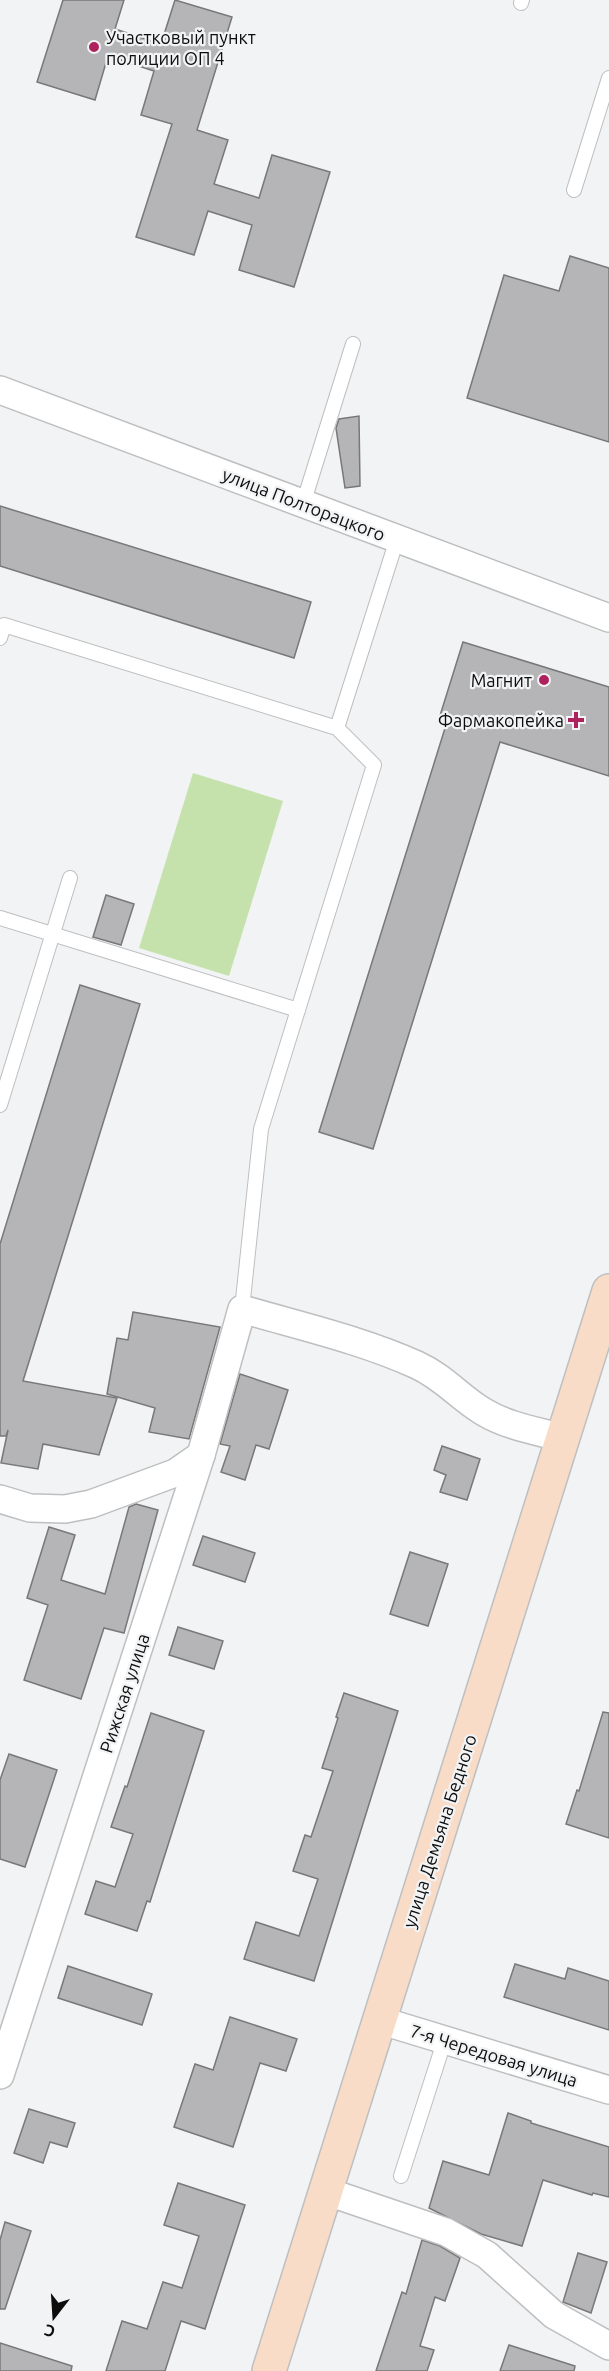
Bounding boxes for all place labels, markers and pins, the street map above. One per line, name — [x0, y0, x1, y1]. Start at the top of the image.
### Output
place label: Участковый пункт полиции ОП 4 — [106, 27, 256, 68]
marker: Участковый пункт полиции ОП 4 — [87, 40, 101, 54]
place label: Магнит — [471, 670, 532, 690]
marker: Магнит — [537, 673, 551, 687]
place label: Фармакопейка — [438, 710, 564, 730]
marker: Фармакопейка — [569, 713, 583, 727]

